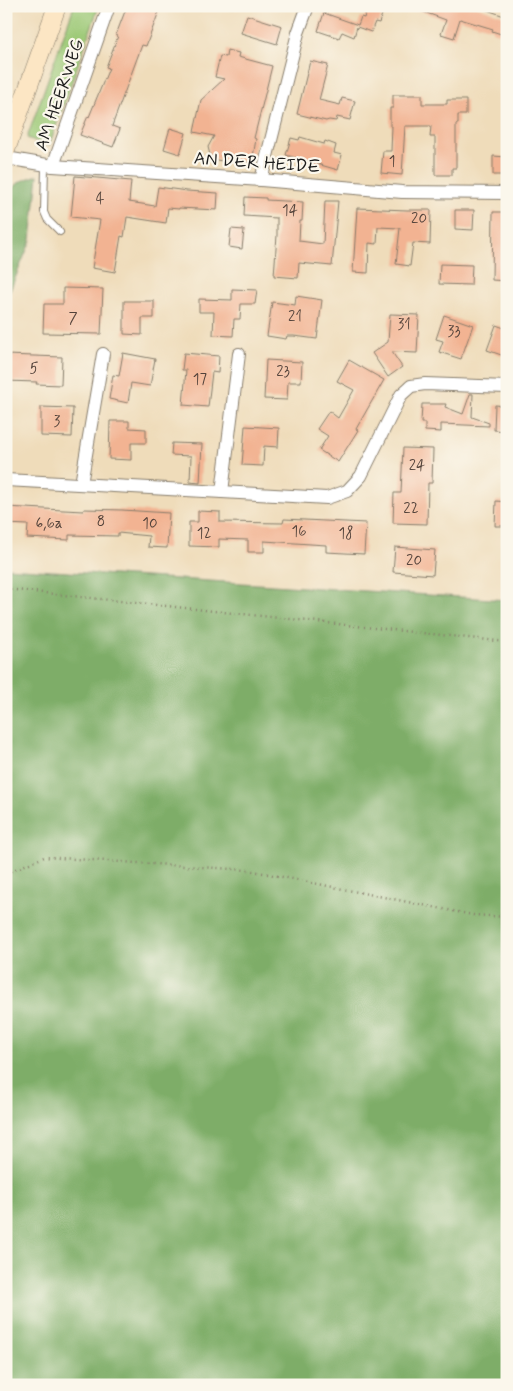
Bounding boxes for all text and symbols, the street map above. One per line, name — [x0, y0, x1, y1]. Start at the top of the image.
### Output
street label: AM HEERWEG — [30, 36, 90, 154]
street label: AN DER HEIDE — [193, 147, 321, 179]
house number: 1 — [389, 152, 395, 172]
house number: 4 — [96, 189, 105, 209]
house number: 14 — [282, 201, 298, 221]
house number: 20 — [411, 209, 427, 229]
house number: 21 — [288, 307, 302, 327]
house number: 7 — [68, 309, 78, 329]
house number: 31 — [397, 315, 411, 335]
house number: 33 — [447, 322, 461, 342]
house number: 5 — [29, 359, 39, 379]
house number: 23 — [276, 362, 290, 382]
house number: 17 — [193, 370, 208, 390]
house number: 3 — [54, 412, 61, 432]
house number: 24 — [409, 456, 425, 476]
house number: 22 — [403, 499, 419, 519]
house number: 8 — [97, 512, 105, 532]
house number: 6,6a — [36, 514, 63, 534]
house number: 10 — [142, 514, 158, 534]
house number: 16 — [291, 522, 307, 542]
house number: 12 — [197, 524, 211, 544]
house number: 18 — [339, 524, 353, 544]
house number: 20 — [406, 551, 422, 571]

